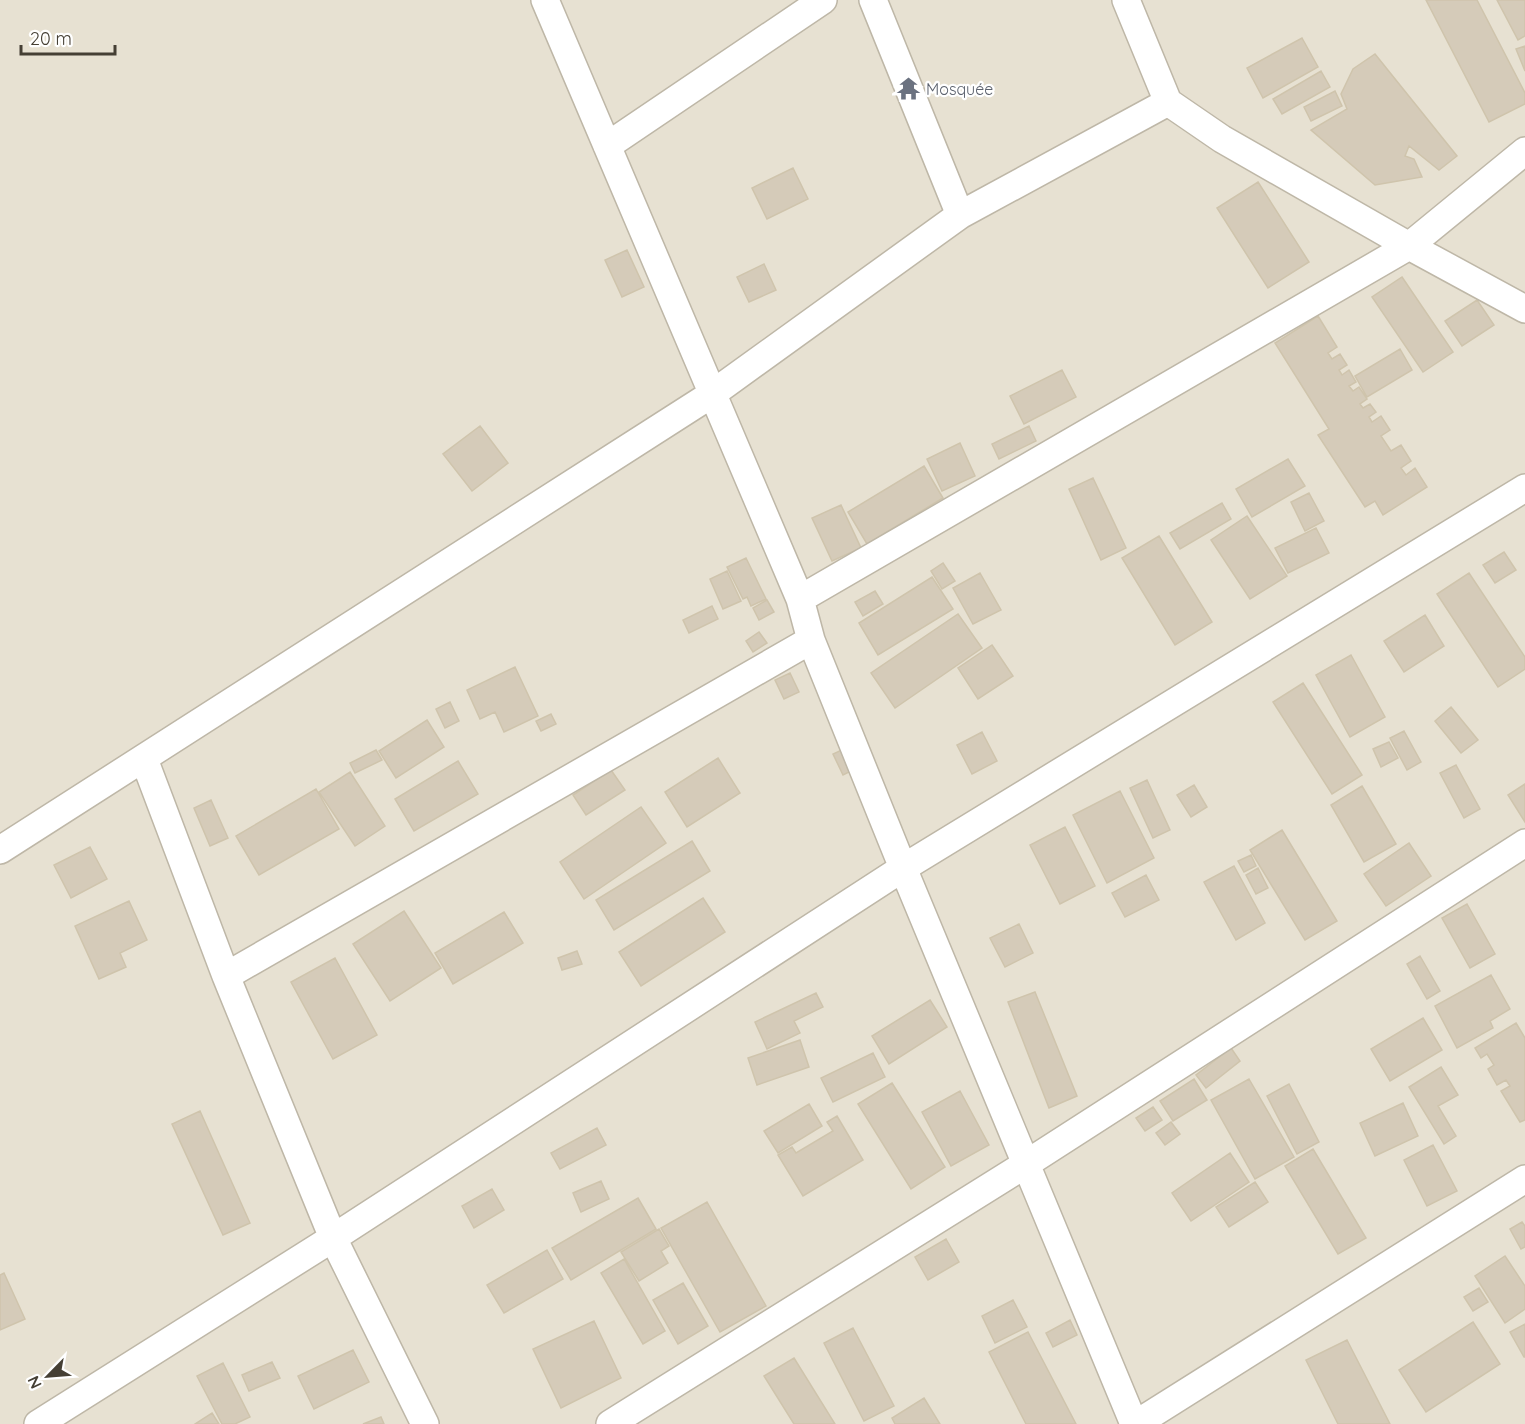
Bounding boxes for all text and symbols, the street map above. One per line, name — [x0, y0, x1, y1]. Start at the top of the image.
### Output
scale bar — [21, 18, 116, 56]
text: 20 m — [30, 27, 72, 50]
temple icon: Mosquée — [895, 76, 921, 102]
place label: Mosquée — [926, 79, 993, 99]
north arrow — [18, 1346, 78, 1406]
text: N — [23, 1373, 46, 1392]

